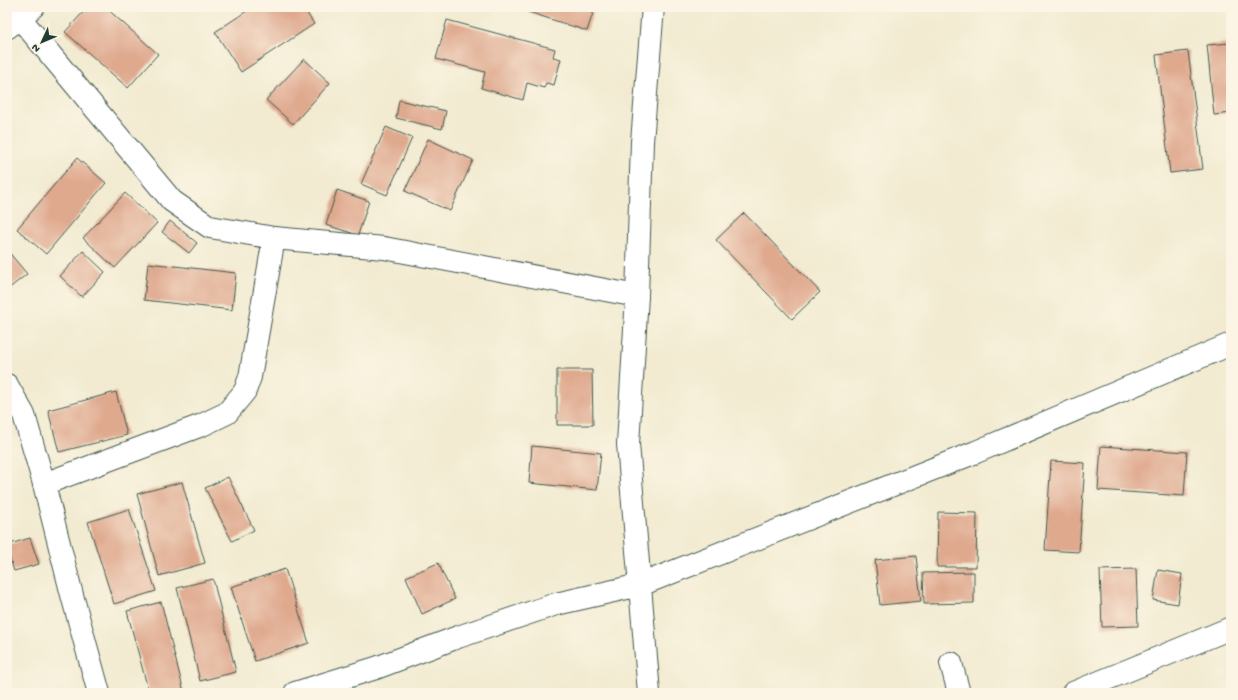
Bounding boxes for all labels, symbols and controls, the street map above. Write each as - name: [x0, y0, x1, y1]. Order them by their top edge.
- north arrow: [22, 22, 62, 62]
- text: N: [29, 41, 43, 54]

